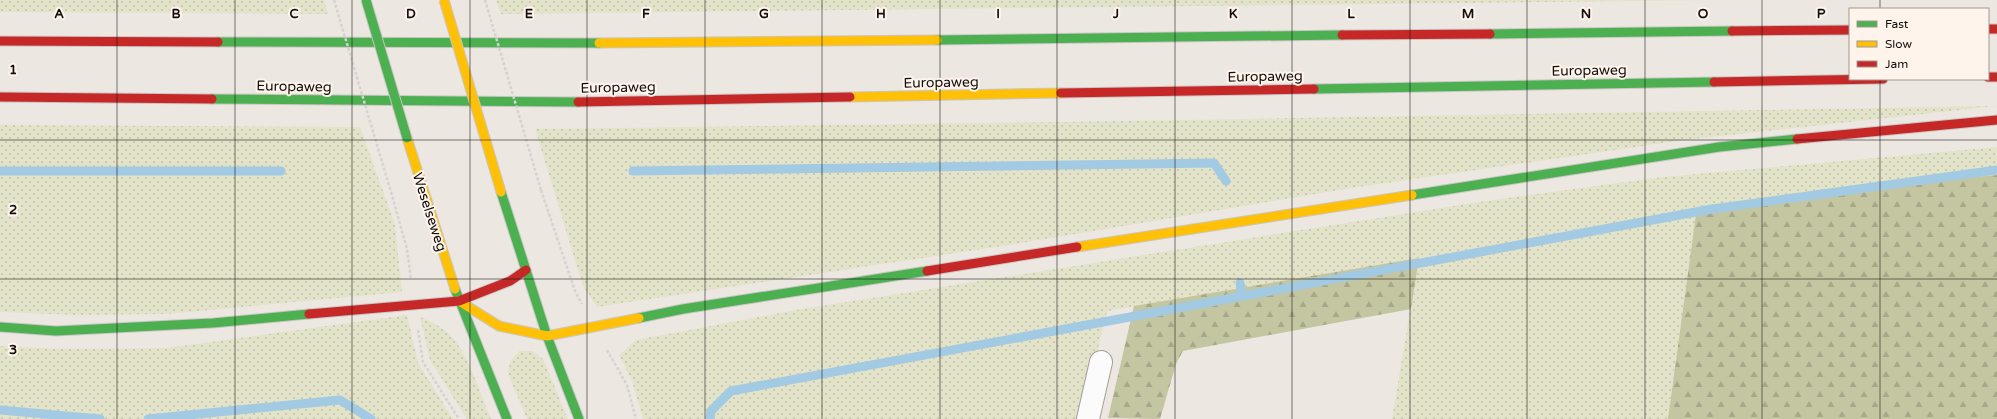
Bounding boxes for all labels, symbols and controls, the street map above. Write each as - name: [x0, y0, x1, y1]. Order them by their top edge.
- text: A: [54, 6, 64, 22]
- text: B: [171, 6, 181, 22]
- text: C: [289, 6, 299, 22]
- text: D: [406, 6, 416, 22]
- text: E: [525, 6, 533, 22]
- text: F: [642, 6, 650, 22]
- text: G: [759, 6, 769, 22]
- text: H: [876, 6, 886, 22]
- text: I: [996, 6, 1000, 22]
- text: J: [1112, 6, 1119, 22]
- text: K: [1229, 6, 1238, 22]
- text: L: [1347, 6, 1355, 22]
- text: M: [1462, 6, 1474, 22]
- text: N: [1581, 6, 1591, 22]
- text: O: [1698, 6, 1709, 22]
- text: P: [1817, 6, 1826, 22]
- legend: [1849, 8, 1989, 80]
- text: Fast: [1885, 17, 1909, 31]
- text: Slow: [1885, 37, 1912, 51]
- text: Jam: [1885, 57, 1908, 71]
- street label: Europaweg: [1551, 61, 1627, 80]
- text: 1: [9, 62, 17, 78]
- street label: Europaweg: [1227, 67, 1303, 86]
- street label: Europaweg: [903, 73, 979, 92]
- street label: Europaweg: [256, 77, 332, 96]
- street label: Europaweg: [580, 78, 656, 97]
- street label: Weselseweg: [409, 171, 450, 254]
- text: 2: [9, 202, 17, 218]
- text: 3: [9, 342, 17, 358]

